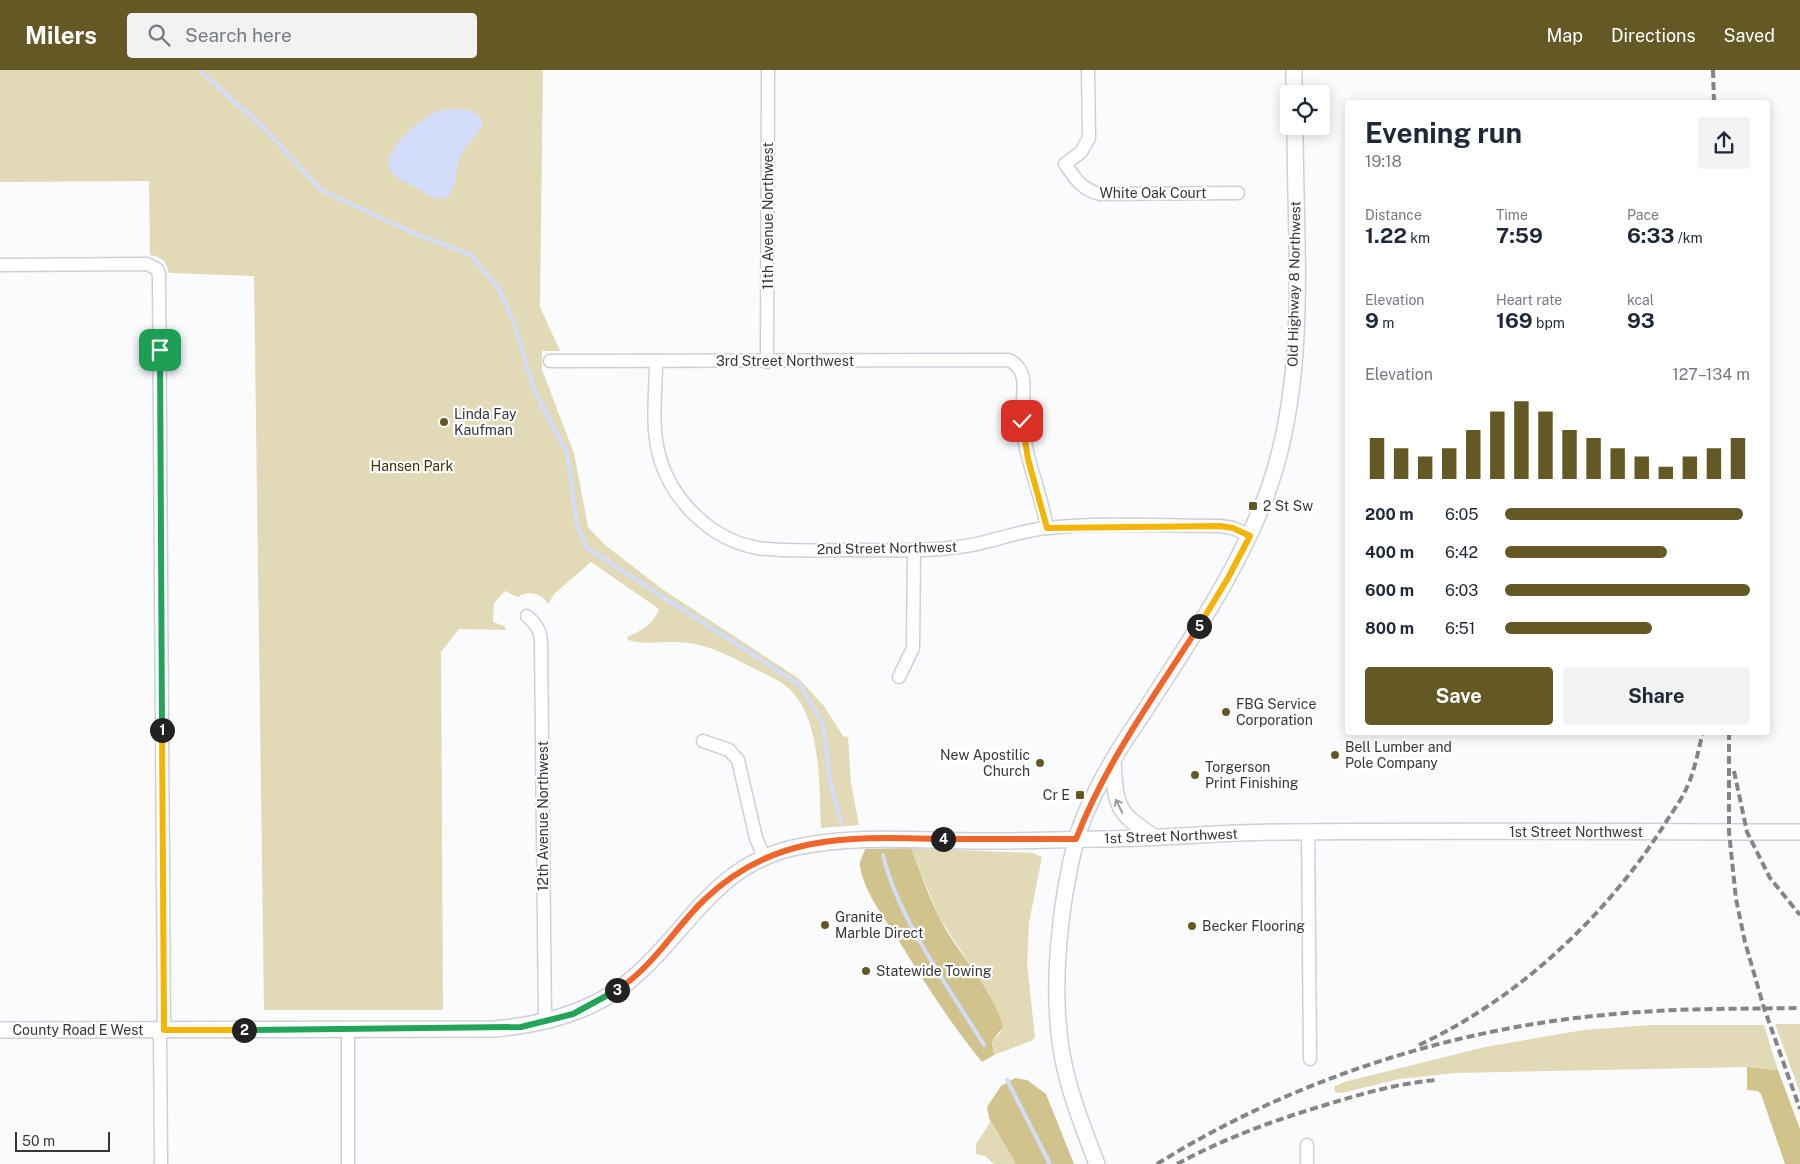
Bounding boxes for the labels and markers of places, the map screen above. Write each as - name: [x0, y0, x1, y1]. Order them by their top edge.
- pin: [139, 329, 181, 371]
- pin: [1001, 400, 1043, 442]
- place label: Linda Fay Kaufman: [454, 406, 517, 438]
- marker: Linda Fay Kaufman: [438, 416, 450, 428]
- place label: 2 St Sw: [1263, 498, 1313, 514]
- marker: 2 St Sw: [1247, 500, 1259, 512]
- pin: 5: [1186, 614, 1212, 638]
- place label: FBG Service Corporation: [1236, 696, 1316, 728]
- marker: FBG Service Corporation: [1220, 706, 1232, 718]
- pin: 1: [150, 718, 174, 742]
- place label: Bell Lumber and Pole Company: [1345, 739, 1452, 771]
- place label: New Apostilic Church: [940, 747, 1030, 779]
- marker: Bell Lumber and Pole Company: [1329, 749, 1341, 761]
- marker: New Apostilic Church: [1034, 757, 1046, 769]
- place label: Torgerson Print Finishing: [1205, 759, 1299, 791]
- marker: Torgerson Print Finishing: [1189, 769, 1201, 781]
- place label: Cr E: [1043, 787, 1070, 803]
- marker: Cr E: [1074, 789, 1086, 801]
- pin: 4: [930, 826, 956, 852]
- place label: Granite Marble Direct: [835, 909, 923, 941]
- place label: Becker Flooring: [1202, 918, 1305, 934]
- marker: Granite Marble Direct: [819, 919, 831, 931]
- marker: Becker Flooring: [1186, 920, 1198, 932]
- place label: Statewide Towing: [876, 963, 992, 979]
- marker: Statewide Towing: [860, 965, 872, 977]
- pin: 3: [604, 978, 630, 1002]
- pin: 2: [232, 1018, 256, 1042]

